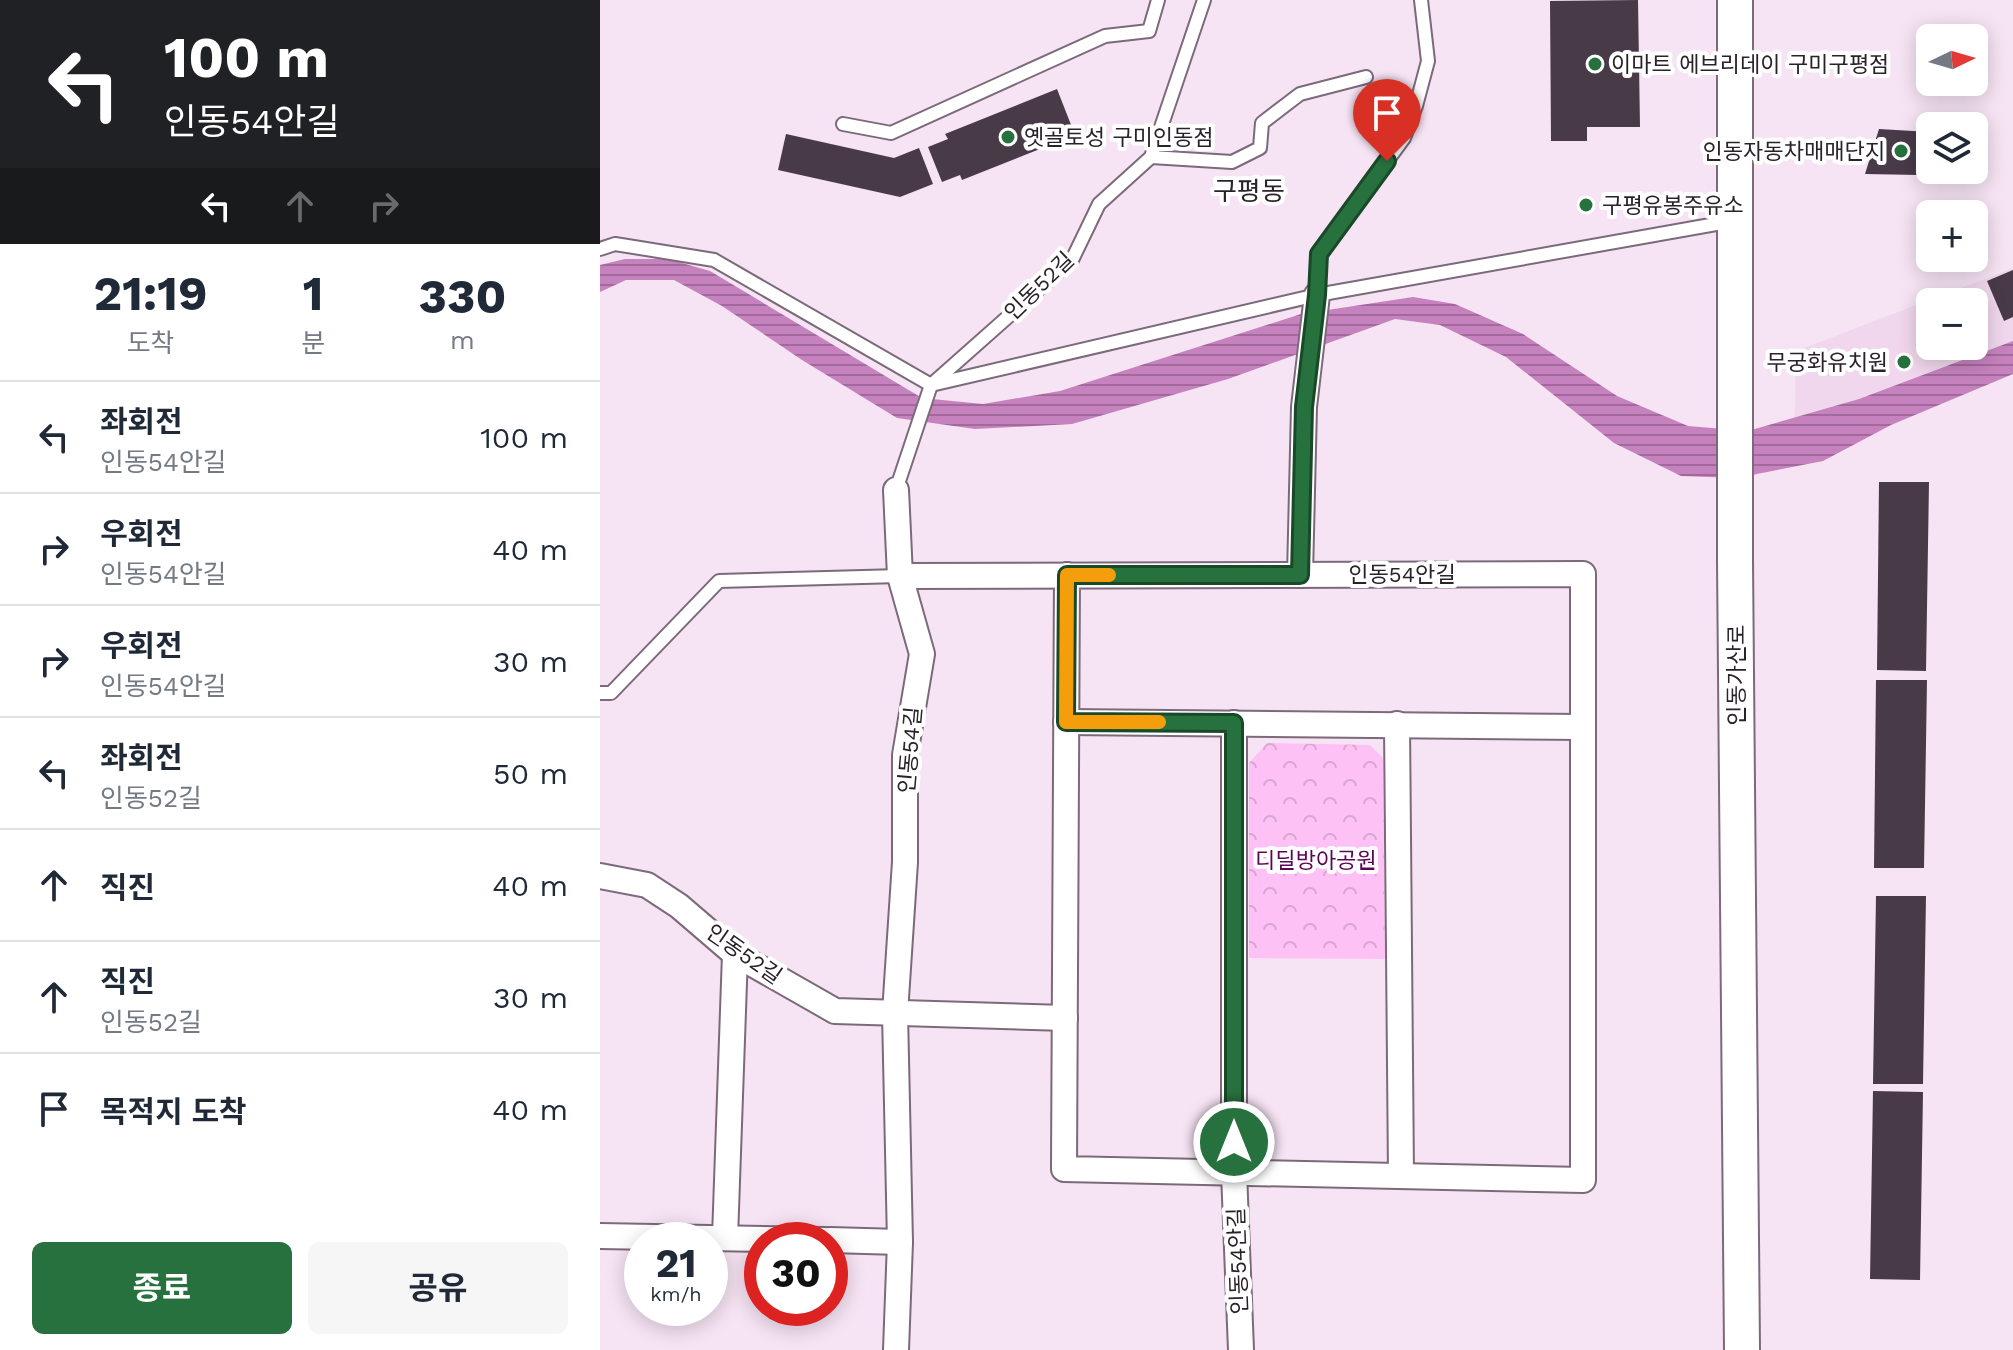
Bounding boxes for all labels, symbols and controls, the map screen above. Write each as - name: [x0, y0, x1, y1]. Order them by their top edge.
- north arrow: [1916, 24, 1988, 96]
- map controls: [1916, 24, 1988, 360]
- text: 100 m: [164, 25, 329, 91]
- icon: left: [32, 32, 136, 136]
- place label: 이마트 에브리데이 구미구평점: [1611, 52, 1889, 77]
- marker: 이마트 에브리데이 구미구평점: [1586, 55, 1604, 73]
- pin: [1353, 79, 1421, 161]
- icon: arrive: [1365, 91, 1409, 135]
- text: 인동54안길: [164, 101, 339, 143]
- button: layers: [1916, 112, 1988, 184]
- place label: 옛골토성 구미인동점: [1024, 125, 1214, 150]
- marker: 옛골토성 구미인동점: [999, 128, 1017, 146]
- place label: 인동자동차매매단지: [1703, 139, 1885, 164]
- marker: 인동자동차매매단지: [1892, 142, 1910, 160]
- district label: 구평동: [1213, 176, 1285, 206]
- icon: left: [194, 184, 238, 228]
- icon: ahead: [278, 184, 322, 228]
- icon: right: [362, 184, 406, 228]
- place label: 구평유봉주유소: [1602, 193, 1744, 218]
- marker: 구평유봉주유소: [1577, 196, 1595, 214]
- button: +: [1916, 200, 1988, 272]
- street label: 인동52길: [999, 247, 1079, 325]
- text: 21:19: [94, 265, 208, 322]
- text: 1: [303, 265, 323, 322]
- text: 330: [419, 268, 506, 325]
- button: −: [1916, 288, 1988, 360]
- text: m: [450, 325, 475, 355]
- text: 도착: [127, 328, 174, 358]
- text: 분: [301, 328, 325, 358]
- place label: 무궁화유치원: [1767, 350, 1888, 375]
- marker: 무궁화유치원: [1895, 353, 1913, 371]
- text: 좌회전: [100, 404, 183, 439]
- icon: left: [32, 415, 76, 459]
- text: 100 m: [480, 420, 568, 455]
- text: 인동54안길: [100, 447, 227, 477]
- text: 우회전: [100, 516, 183, 551]
- icon: right: [32, 527, 76, 571]
- text: 40 m: [492, 532, 568, 567]
- text: 인동54안길: [100, 559, 227, 589]
- street label: 인동54안길: [1348, 562, 1456, 587]
- street label: 인동가산로: [1724, 624, 1749, 726]
- text: 우회전: [100, 628, 183, 663]
- icon: right: [32, 639, 76, 683]
- text: 30 m: [493, 644, 568, 679]
- text: 인동54안길: [100, 671, 227, 701]
- street label: 인동54길: [894, 706, 926, 794]
- text: 좌회전: [100, 740, 183, 775]
- icon: left: [32, 751, 76, 795]
- text: 50 m: [493, 756, 568, 791]
- text: 인동52길: [100, 783, 202, 813]
- park label: 디딜방아공원: [1255, 848, 1377, 873]
- icon: ahead: [32, 863, 76, 907]
- text: 40 m: [492, 868, 568, 903]
- text: 직진: [100, 870, 155, 905]
- street label: 인동52길: [701, 919, 787, 989]
- text: 직진: [100, 964, 155, 999]
- icon: ahead: [32, 975, 76, 1019]
- text: 30 m: [493, 980, 568, 1015]
- text: 인동52길: [100, 1007, 202, 1037]
- icon: arrive: [32, 1087, 76, 1131]
- text: 40 m: [492, 1092, 568, 1127]
- text: 목적지 도착: [100, 1094, 247, 1129]
- position arrow: [1192, 1100, 1276, 1184]
- street label: 인동54안길: [1224, 1207, 1252, 1315]
- speed limit sign: 30: [744, 1222, 848, 1326]
- text: 21: [655, 1240, 697, 1287]
- button: 종료: [32, 1242, 292, 1334]
- button: 공유: [308, 1242, 568, 1334]
- text: km/h: [650, 1282, 702, 1306]

